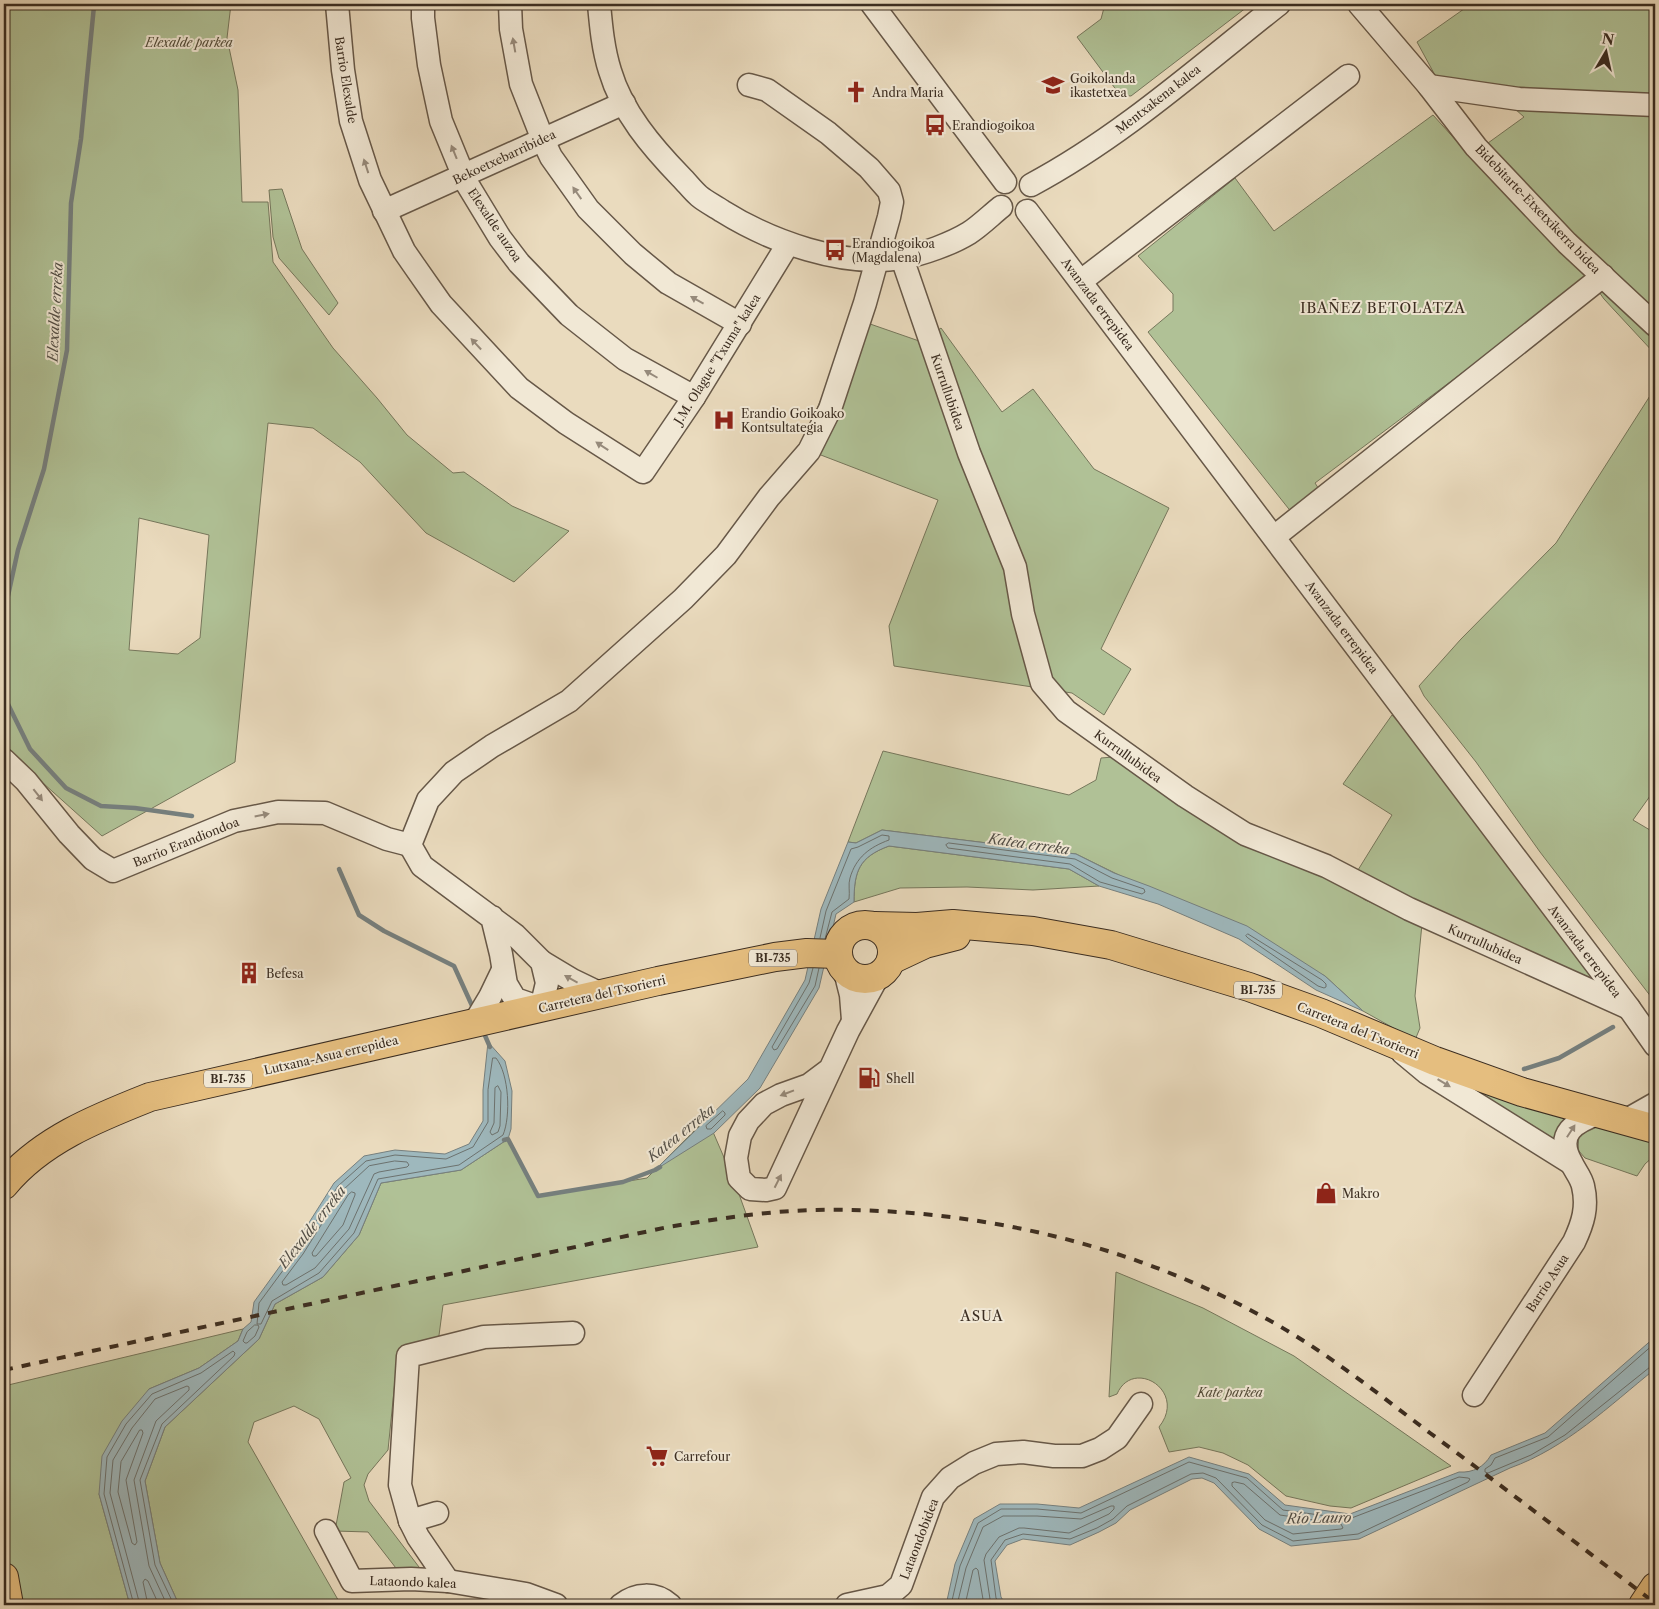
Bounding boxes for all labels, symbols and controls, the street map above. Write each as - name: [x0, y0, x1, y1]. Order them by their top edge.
- north arrow: [1582, 28, 1632, 78]
- text: N: [1601, 29, 1615, 49]
- park label: Elexalde parkea: [144, 35, 233, 50]
- street label: Barrio Elexalde: [332, 35, 360, 125]
- one-way arrow: [509, 37, 517, 53]
- street label: Mentxakena kalea: [1113, 61, 1204, 137]
- place label: Goikolanda ikastetxea: [1070, 71, 1136, 100]
- school or university icon: Goikolanda ikastetxea: [1040, 72, 1066, 98]
- church icon: Andra Maria: [843, 79, 869, 105]
- place label: Andra Maria: [871, 85, 944, 100]
- bus stop icon: Erandiogoikoa: [922, 112, 948, 138]
- place label: Erandiogoikoa: [952, 118, 1036, 133]
- street label: Bekoetxebarribidea: [450, 126, 558, 187]
- street label: Bidebitarte-Etxetxikerra bidea: [1472, 141, 1604, 277]
- one-way arrow: [450, 144, 458, 159]
- one-way arrow: [361, 158, 369, 173]
- street label: Elexalde auzoa: [465, 185, 526, 265]
- one-way arrow: [572, 186, 582, 200]
- place label: Erandiogoikoa (Magdalena): [852, 236, 936, 265]
- bus stop icon: Erandiogoikoa (Magdalena): [822, 237, 848, 263]
- street label: Avanzada errepidea: [1058, 254, 1138, 354]
- water label: Elexalde erreka: [43, 261, 67, 363]
- street label: J.M. Olague "Txuma" kalea: [670, 290, 764, 429]
- one-way arrow: [691, 295, 704, 304]
- district label: IBAÑEZ BETOLATZA: [1300, 298, 1466, 317]
- one-way arrow: [470, 338, 482, 350]
- street label: Kurrullubidea: [928, 352, 968, 433]
- one-way arrow: [645, 369, 658, 378]
- place label: Erandio Goikoako Kontsultategia: [741, 406, 844, 435]
- hospital icon: Erandio Goikoako Kontsultategia: [711, 407, 737, 433]
- one-way arrow: [595, 441, 608, 451]
- street label: Avanzada errepidea: [1302, 577, 1382, 677]
- street label: Kurrullubidea: [1091, 726, 1165, 786]
- one-way arrow: [32, 788, 43, 801]
- one-way arrow: [254, 811, 270, 819]
- street label: Barrio Erandiondoa: [131, 814, 242, 870]
- water label: Katea erreka: [986, 829, 1071, 859]
- street label: Avanzada errepidea: [1545, 901, 1625, 1001]
- street label: Kurrullubidea: [1445, 921, 1525, 967]
- road number: BI-735: [749, 950, 797, 966]
- building icon: Befesa: [236, 960, 262, 986]
- place label: Befesa: [266, 966, 304, 981]
- street label: Carretera del Txorierri: [537, 972, 667, 1016]
- one-way arrow: [564, 975, 578, 984]
- road number: BI-735: [1234, 982, 1282, 998]
- street label: Carretera del Txorierri: [1295, 999, 1421, 1061]
- street label: Lutxana-Asua errepidea: [262, 1032, 400, 1078]
- fuel station icon: Shell: [856, 1065, 882, 1091]
- road number: BI-735: [204, 1070, 252, 1088]
- place label: Shell: [886, 1071, 915, 1086]
- one-way arrow: [1437, 1078, 1450, 1087]
- one-way arrow: [779, 1089, 794, 1097]
- water label: Katea erreka: [643, 1100, 719, 1166]
- one-way arrow: [1567, 1124, 1576, 1138]
- one-way arrow: [774, 1174, 782, 1188]
- shop icon: Makro: [1313, 1180, 1339, 1206]
- water label: Elexalde erreka: [274, 1182, 350, 1273]
- place label: Makro: [1342, 1186, 1380, 1201]
- street label: Barrio Asua: [1523, 1251, 1572, 1315]
- district label: ASUA: [959, 1307, 1004, 1325]
- park label: Kate parkea: [1196, 1385, 1263, 1400]
- supermarket icon: Carrefour: [644, 1443, 670, 1469]
- place label: Carrefour: [674, 1449, 730, 1464]
- street label: Lataondobidea: [897, 1496, 942, 1582]
- water label: Río Lauro: [1285, 1508, 1352, 1528]
- street label: Lataondo kalea: [369, 1573, 457, 1591]

